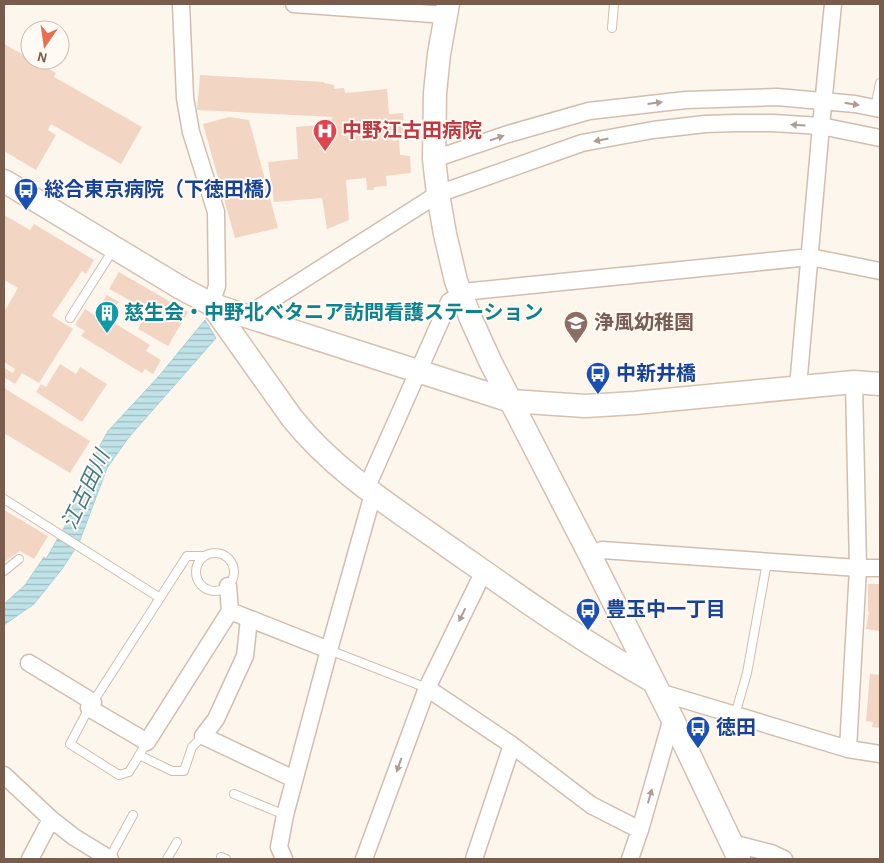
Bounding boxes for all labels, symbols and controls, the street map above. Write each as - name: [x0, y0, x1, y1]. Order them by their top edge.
- north arrow: [20, 20, 70, 70]
- text: N: [36, 49, 49, 65]
- one-way arrow: [648, 99, 664, 107]
- one-way arrow: [845, 100, 861, 108]
- hospital icon: 中野江古田病院: [312, 118, 338, 152]
- place label: 中野江古田病院: [342, 120, 482, 141]
- one-way arrow: [789, 120, 805, 128]
- one-way arrow: [490, 134, 505, 141]
- one-way arrow: [593, 136, 609, 144]
- bus stop icon: 総合東京病院（下徳田橋）: [13, 177, 39, 211]
- place label: 総合東京病院（下徳田橋）: [44, 178, 284, 200]
- building icon: 慈生会・中野北ベタニア訪問看護ステーション: [94, 300, 120, 334]
- place label: 慈生会・中野北ベタニア訪問看護ステーション: [124, 302, 544, 323]
- school or university icon: 浄風幼稚園: [563, 310, 589, 344]
- place label: 浄風幼稚園: [594, 311, 694, 333]
- bus stop icon: 中新井橋: [585, 361, 611, 395]
- place label: 中新井橋: [616, 362, 696, 384]
- water label: 江古田川: [58, 445, 114, 533]
- bus stop icon: 豊玉中一丁目: [575, 597, 601, 631]
- place label: 豊玉中一丁目: [606, 599, 726, 620]
- one-way arrow: [458, 608, 467, 623]
- bus stop icon: 徳田: [685, 715, 711, 749]
- place label: 徳田: [716, 717, 756, 738]
- one-way arrow: [395, 758, 403, 773]
- one-way arrow: [646, 788, 654, 804]

